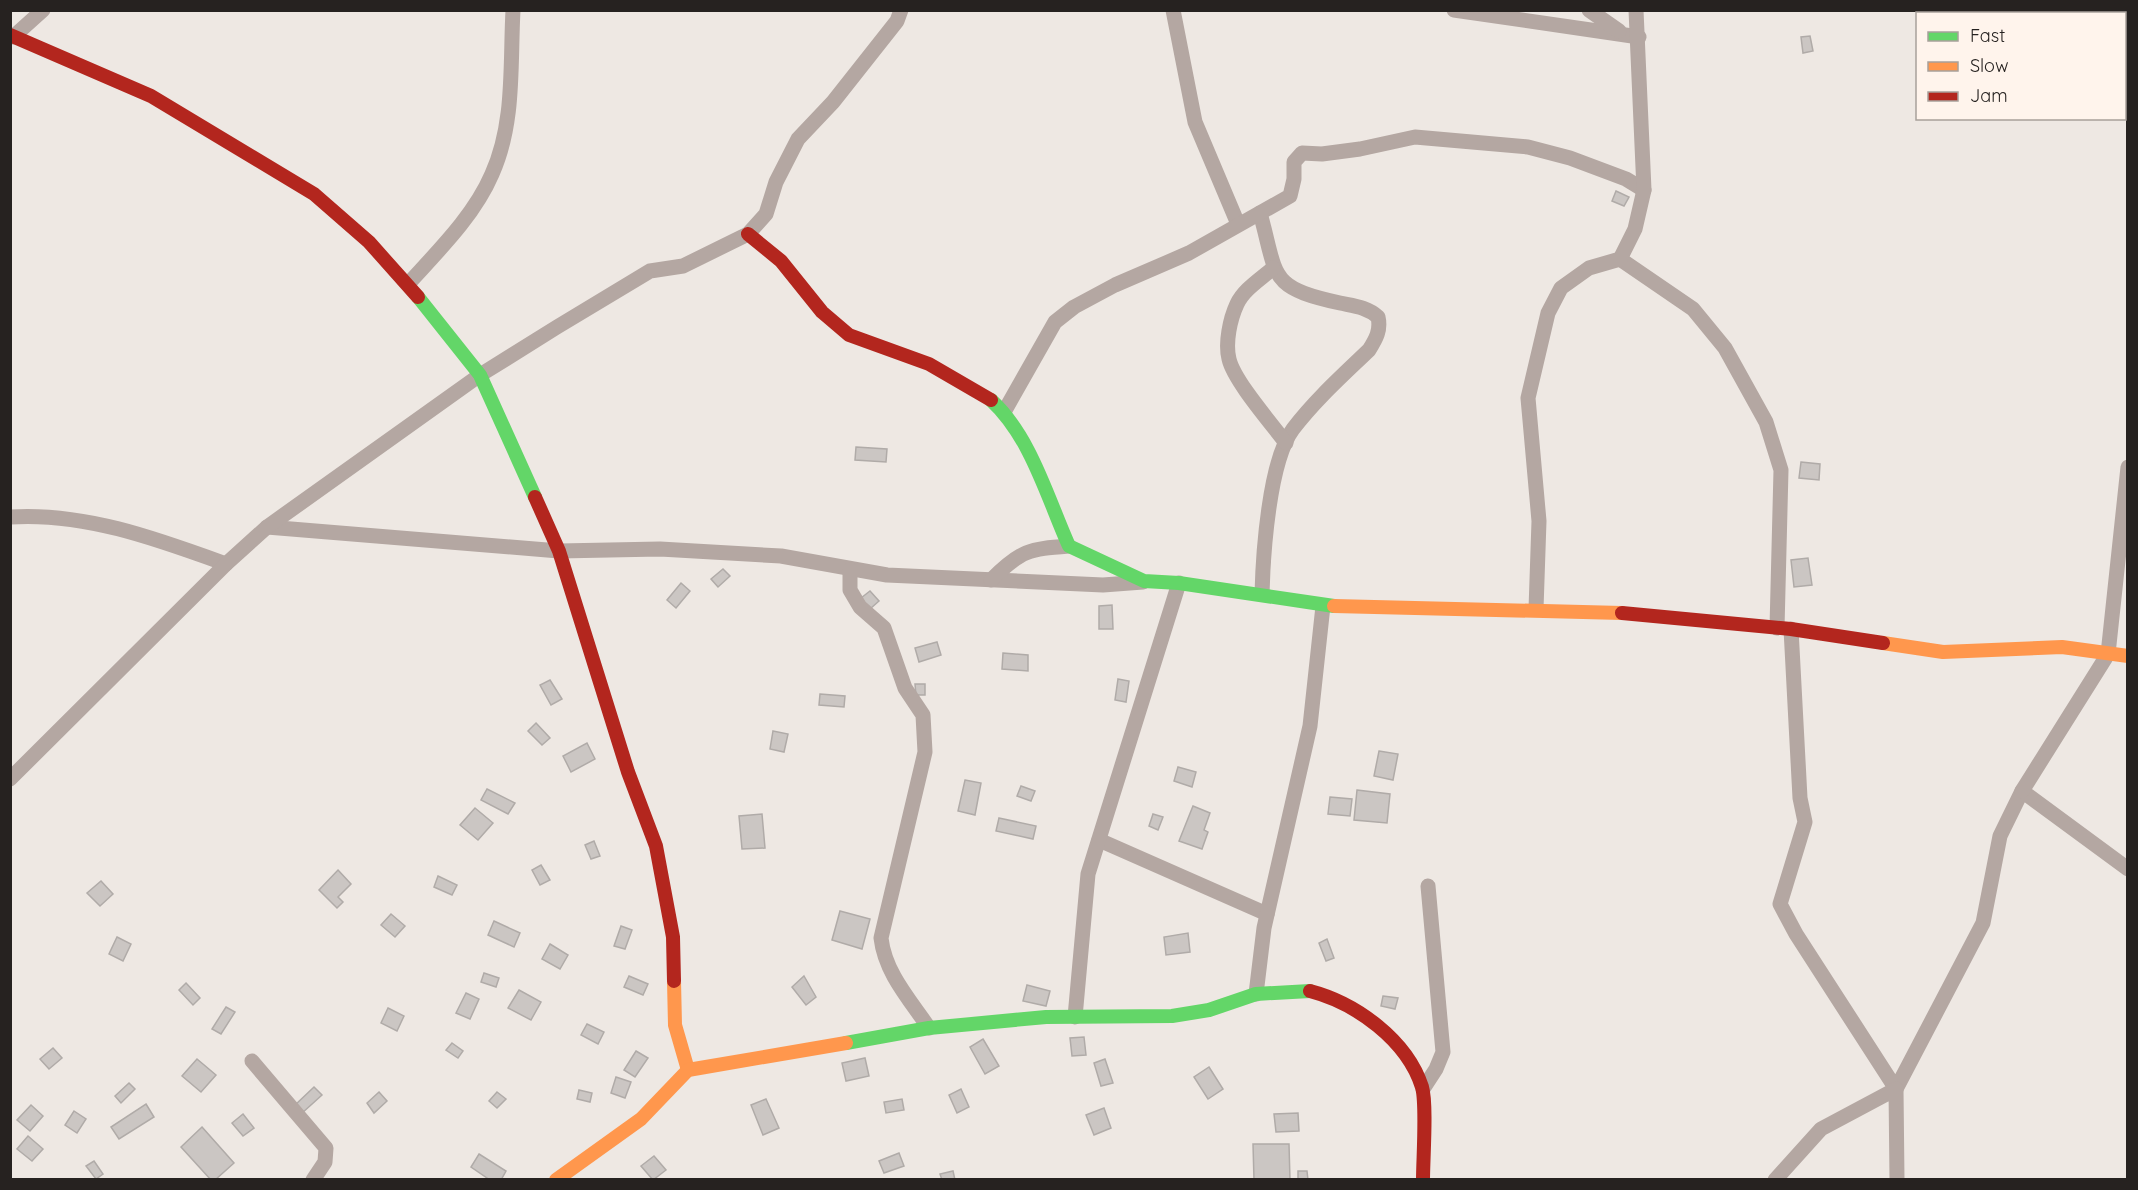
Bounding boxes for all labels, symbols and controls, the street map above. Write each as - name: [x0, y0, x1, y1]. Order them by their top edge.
- legend: [1916, 12, 2126, 120]
- text: Fast: [1970, 24, 2005, 47]
- text: Slow: [1970, 54, 2008, 77]
- text: Jam: [1970, 84, 2008, 107]

